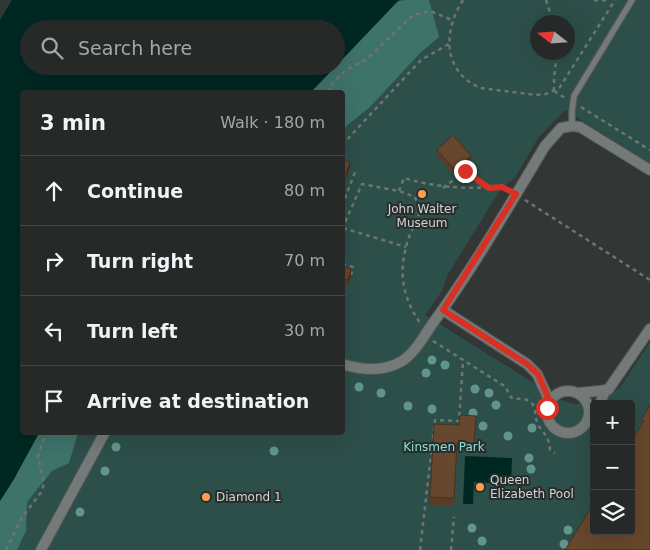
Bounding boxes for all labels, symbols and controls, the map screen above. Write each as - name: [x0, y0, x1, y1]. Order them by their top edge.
- north arrow: [530, 15, 575, 60]
- search box: [20, 20, 345, 75]
- icon: search: [38, 34, 66, 62]
- text: Search here: [78, 37, 192, 59]
- text: 3 min: [40, 111, 106, 135]
- text: Walk · 180 m: [220, 113, 325, 132]
- route end: [454, 160, 477, 183]
- icon: ahead: [40, 177, 68, 205]
- text: Continue: [87, 180, 183, 202]
- text: 80 m: [284, 181, 325, 200]
- marker: John Walter Museum: [416, 188, 428, 200]
- place label: John Walter Museum: [387, 202, 456, 230]
- icon: right: [40, 247, 68, 275]
- text: Turn right: [87, 250, 193, 272]
- text: 70 m: [284, 251, 325, 270]
- icon: left: [40, 317, 68, 345]
- text: Turn left: [87, 320, 178, 342]
- text: 30 m: [284, 321, 325, 340]
- icon: arrive: [40, 387, 68, 415]
- text: Arrive at destination: [87, 390, 309, 412]
- route start: [536, 397, 559, 420]
- map controls: [590, 400, 635, 535]
- button: +: [590, 400, 635, 445]
- park label: Kinsmen Park: [403, 440, 485, 454]
- button: −: [590, 445, 635, 490]
- place label: Queen Elizabeth Pool: [490, 473, 574, 501]
- marker: Queen Elizabeth Pool: [474, 481, 486, 493]
- place label: Diamond 1: [216, 490, 282, 504]
- button: layers: [590, 490, 635, 535]
- marker: Diamond 1: [200, 491, 212, 503]

